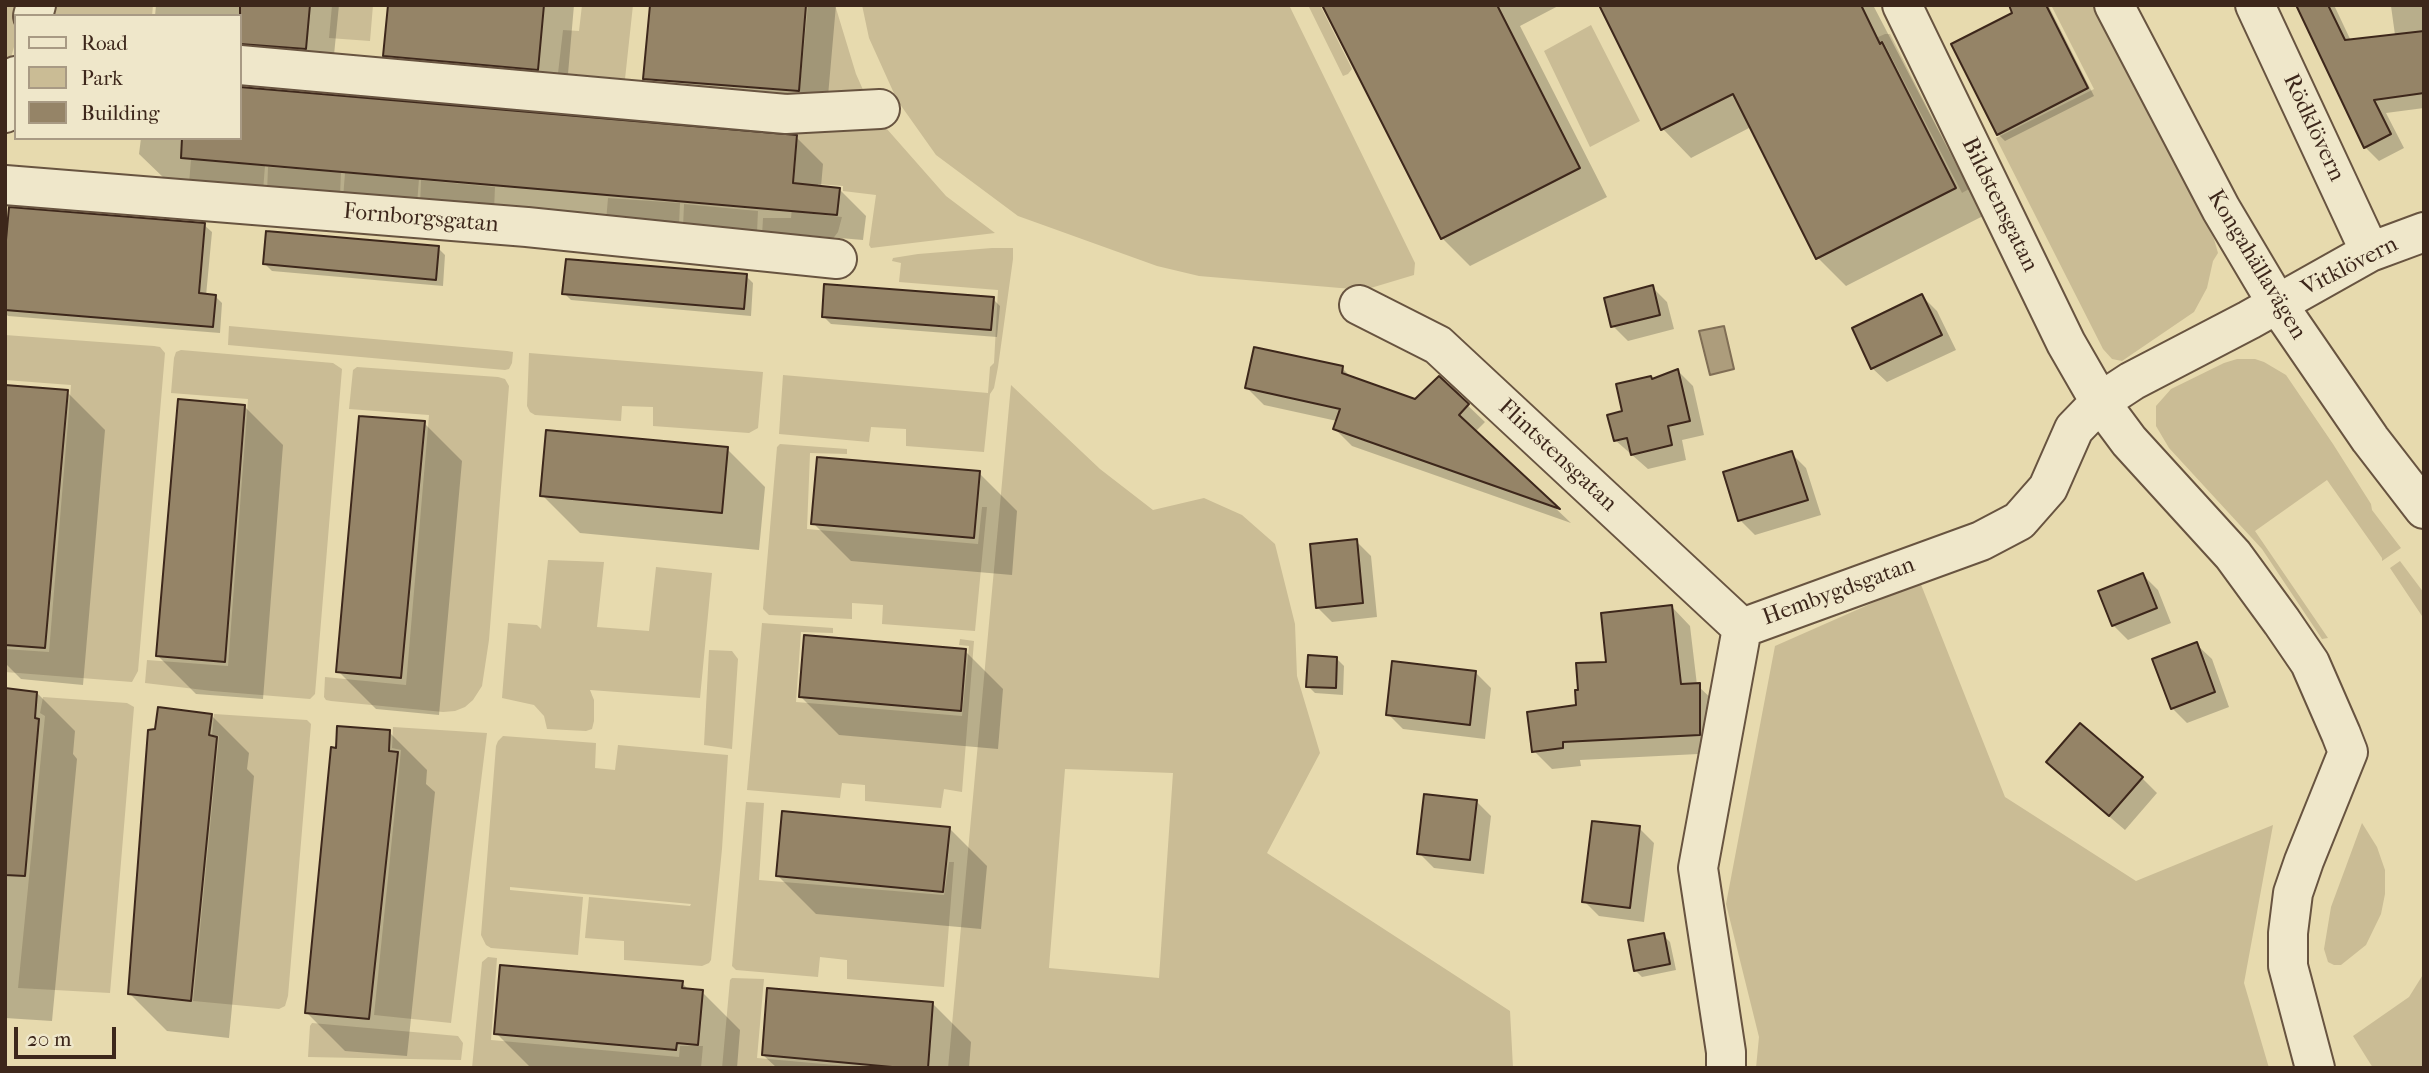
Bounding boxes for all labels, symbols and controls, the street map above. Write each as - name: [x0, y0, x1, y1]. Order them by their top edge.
- legend: [14, 14, 242, 140]
- text: Road: [81, 31, 128, 55]
- text: Park: [81, 66, 123, 90]
- street label: Rödklövern: [2276, 70, 2350, 186]
- text: Building: [81, 101, 159, 125]
- street label: Bildstensgatan: [1955, 134, 2043, 276]
- street label: Kongahällavägen: [2201, 185, 2311, 345]
- street label: Fornborgsgatan: [342, 198, 500, 240]
- street label: Vitklövern: [2297, 231, 2403, 303]
- street label: Flintstensgatan: [1492, 394, 1622, 518]
- street label: Hembygdsgatan: [1759, 552, 1919, 632]
- scale bar: [18, 1014, 119, 1058]
- text: 20 m: [27, 1027, 71, 1051]

